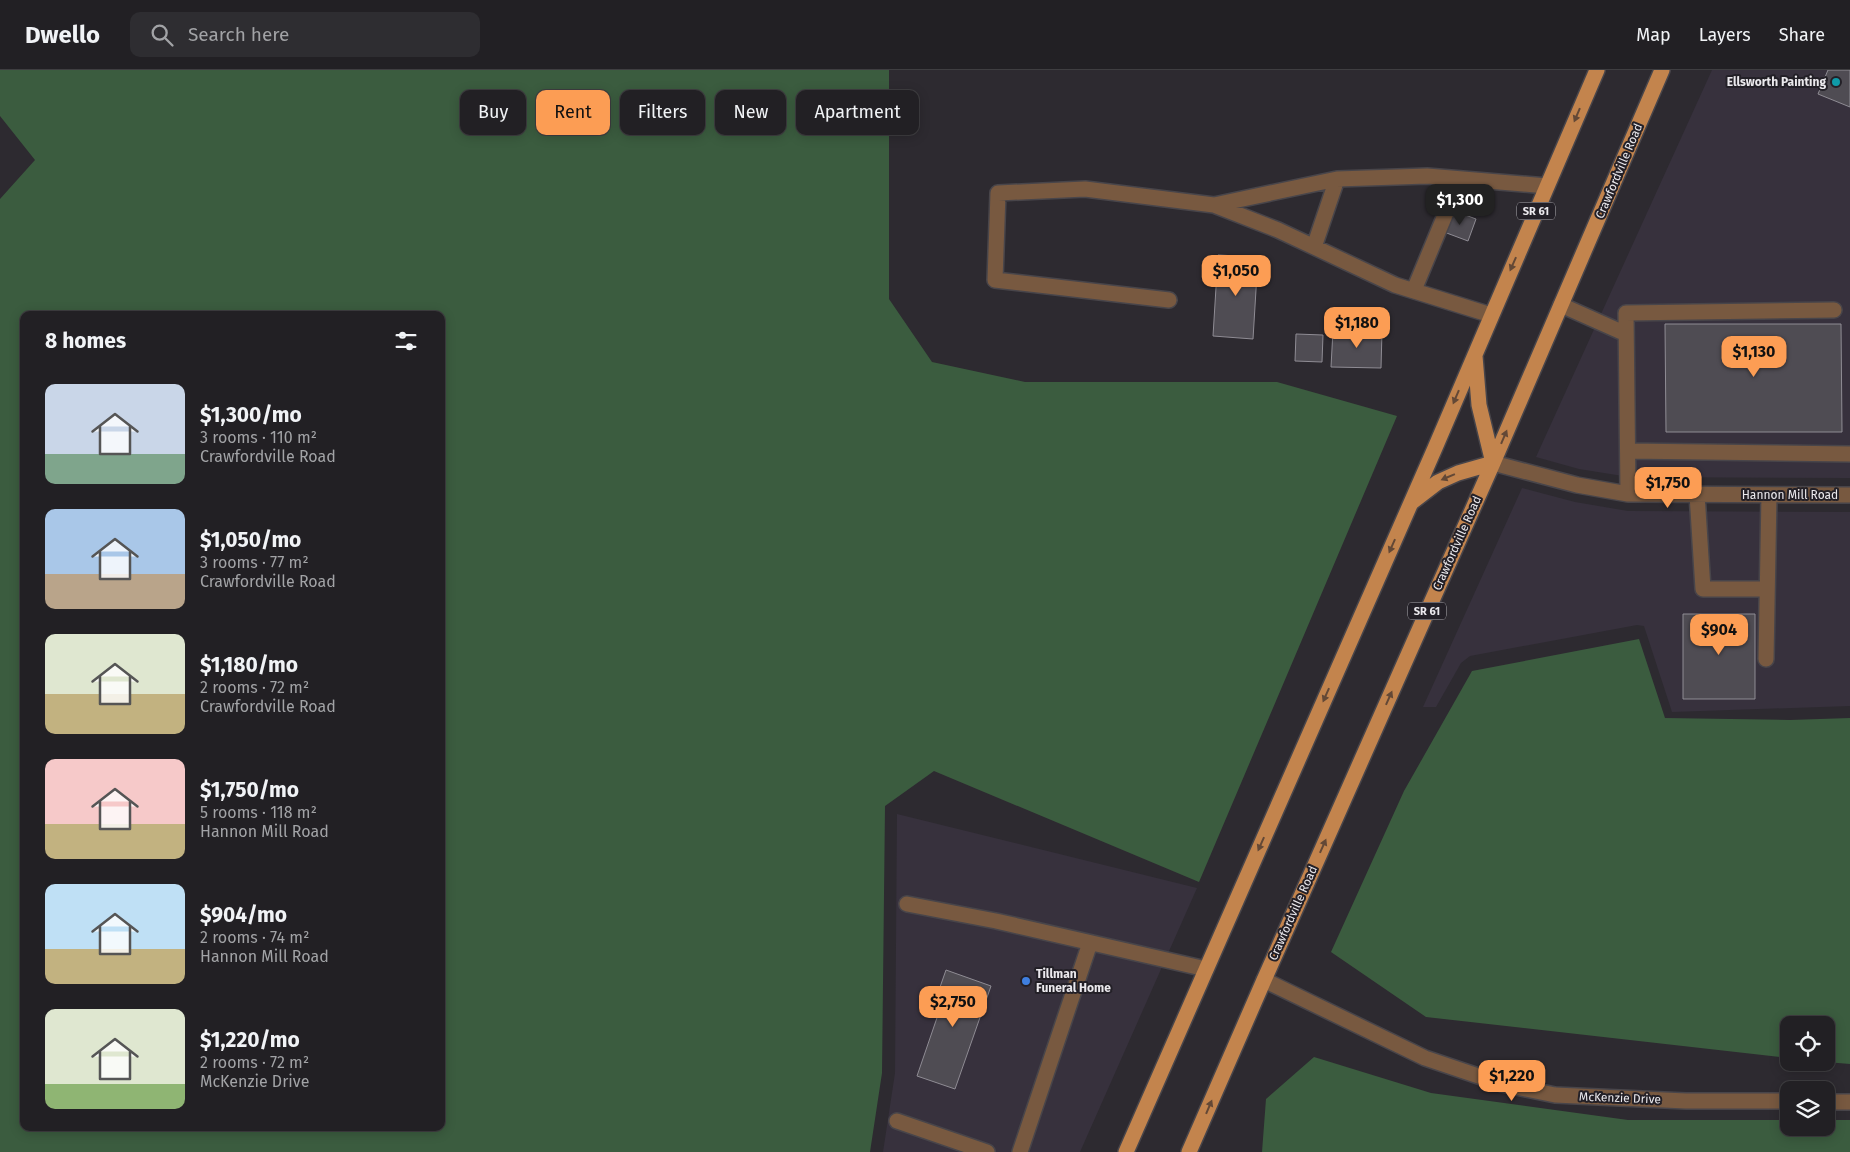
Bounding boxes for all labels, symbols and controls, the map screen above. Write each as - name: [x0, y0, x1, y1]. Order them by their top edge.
- search box: [130, 12, 480, 57]
- text: Dwello: [25, 21, 100, 49]
- icon: search: [148, 21, 176, 49]
- text: Search here: [188, 23, 289, 46]
- text: Map: [1636, 24, 1671, 46]
- text: Layers: [1699, 24, 1751, 46]
- text: Share: [1779, 24, 1825, 46]
- place label: Ellsworth Painting: [1727, 75, 1826, 89]
- marker: Ellsworth Painting: [1830, 76, 1842, 88]
- chip: Buy: [460, 90, 526, 135]
- chip: Rent: [536, 90, 610, 135]
- chip: Filters: [620, 90, 705, 135]
- chip: New: [715, 90, 786, 135]
- chip: Apartment: [796, 90, 919, 135]
- one-way arrow: [1573, 108, 1581, 122]
- street label: Crawfordville Road: [1593, 121, 1645, 221]
- pin: $1,300: [1419, 184, 1501, 226]
- text: $1,300: [1437, 190, 1483, 209]
- road number: SR 61: [1517, 202, 1555, 220]
- pin: $1,050: [1195, 254, 1277, 297]
- one-way arrow: [1508, 257, 1516, 271]
- text: $1,050: [1213, 261, 1259, 280]
- pin: $1,180: [1316, 306, 1398, 349]
- text: $1,180: [1335, 313, 1379, 332]
- icon: filters: [392, 327, 420, 355]
- text: 8 homes: [45, 328, 126, 354]
- pin: $1,130: [1713, 336, 1795, 378]
- text: $1,130: [1733, 342, 1775, 361]
- one-way arrow: [1452, 390, 1460, 404]
- text: $1,300/mo: [200, 402, 302, 428]
- icon: home: [85, 404, 145, 464]
- text: 3 rooms · 110 m²: [200, 428, 317, 447]
- one-way arrow: [1500, 429, 1508, 444]
- text: Crawfordville Road: [200, 447, 336, 466]
- pin: $1,750: [1627, 466, 1709, 509]
- text: $1,750: [1646, 473, 1690, 492]
- one-way arrow: [1441, 474, 1456, 482]
- street label: Hannon Mill Road: [1742, 488, 1838, 502]
- street label: Crawfordville Road: [1430, 494, 1484, 592]
- text: $1,050/mo: [200, 527, 301, 553]
- icon: home: [85, 529, 145, 589]
- one-way arrow: [1387, 539, 1395, 553]
- text: 3 rooms · 77 m²: [200, 553, 309, 572]
- text: Crawfordville Road: [200, 572, 336, 591]
- road number: SR 61: [1408, 602, 1446, 620]
- pin: $904: [1689, 614, 1749, 656]
- text: $904: [1701, 620, 1737, 639]
- text: $1,180/mo: [200, 652, 298, 678]
- icon: home: [85, 654, 145, 714]
- text: 2 rooms · 72 m²: [200, 678, 309, 697]
- one-way arrow: [1322, 688, 1330, 702]
- one-way arrow: [1385, 691, 1393, 705]
- text: Crawfordville Road: [200, 697, 336, 716]
- text: $1,750/mo: [200, 777, 299, 803]
- icon: home: [85, 779, 145, 839]
- text: 5 rooms · 118 m²: [200, 803, 317, 822]
- text: Hannon Mill Road: [200, 822, 329, 841]
- one-way arrow: [1257, 837, 1265, 851]
- one-way arrow: [1319, 839, 1327, 853]
- street label: Crawfordville Road: [1266, 864, 1320, 962]
- text: $904/mo: [200, 902, 287, 928]
- icon: home: [85, 904, 145, 964]
- text: 2 rooms · 74 m²: [200, 928, 309, 947]
- text: Hannon Mill Road: [200, 947, 329, 966]
- place label: Tillman Funeral Home: [1036, 967, 1111, 995]
- marker: Tillman Funeral Home: [1020, 975, 1032, 987]
- pin: $2,750: [912, 986, 994, 1028]
- text: $2,750: [930, 992, 976, 1011]
- map controls: [1780, 1016, 1835, 1136]
- button: locate: [1780, 1016, 1835, 1071]
- text: $1,220/mo: [200, 1027, 300, 1053]
- icon: home: [85, 1029, 145, 1089]
- text: 2 rooms · 72 m²: [200, 1053, 309, 1072]
- pin: $1,220: [1471, 1060, 1553, 1102]
- text: $1,220: [1489, 1066, 1535, 1085]
- text: McKenzie Drive: [200, 1072, 309, 1091]
- button: layers: [1780, 1081, 1835, 1136]
- street label: McKenzie Drive: [1579, 1090, 1661, 1106]
- one-way arrow: [1205, 1100, 1213, 1114]

